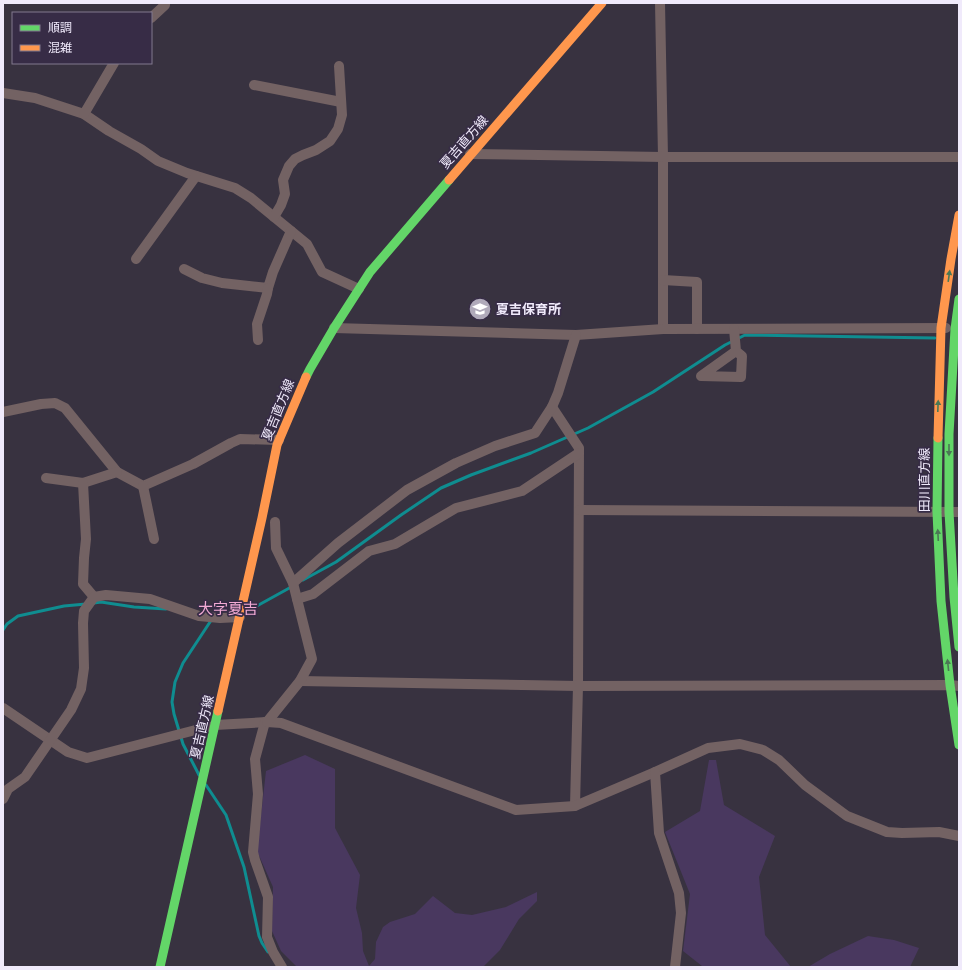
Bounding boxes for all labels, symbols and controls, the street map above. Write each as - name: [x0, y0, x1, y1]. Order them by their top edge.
- legend: [12, 12, 152, 64]
- text: 順調: [48, 21, 72, 35]
- text: 混雑: [48, 41, 72, 55]
- street label: 夏吉直方線: [437, 113, 491, 171]
- one-way arrow: [946, 270, 952, 282]
- school or university icon: 夏吉保育所: [467, 296, 493, 322]
- place label: 夏吉保育所: [496, 302, 561, 317]
- street label: 夏吉直方線: [259, 377, 297, 443]
- one-way arrow: [935, 400, 942, 412]
- one-way arrow: [946, 444, 952, 457]
- street label: 田川直方線: [917, 447, 932, 513]
- one-way arrow: [934, 529, 941, 541]
- district label: 大字夏吉: [198, 600, 258, 618]
- one-way arrow: [945, 659, 951, 671]
- street label: 夏吉直方線: [187, 694, 217, 760]

